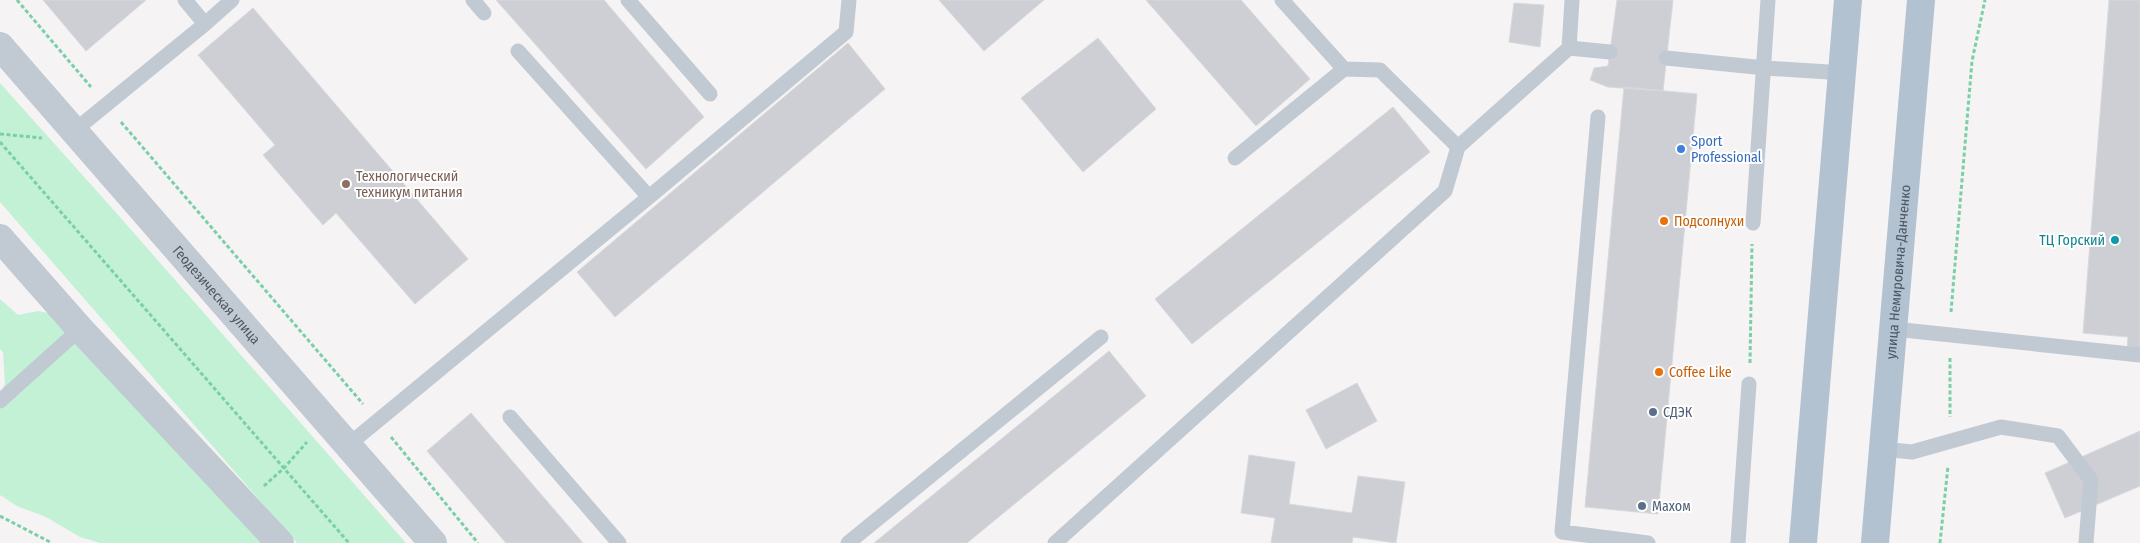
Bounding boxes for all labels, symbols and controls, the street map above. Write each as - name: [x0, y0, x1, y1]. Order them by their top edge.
- place label: Sport Professional: [1691, 133, 1762, 166]
- marker: Sport Professional: [1675, 143, 1687, 155]
- place label: Технологический техникум питания: [356, 168, 463, 201]
- marker: Технологический техникум питания: [340, 178, 352, 190]
- street label: улица Немировича-Данченко: [1883, 184, 1914, 360]
- place label: Подсолнухи: [1674, 213, 1744, 230]
- marker: Подсолнухи: [1658, 215, 1670, 227]
- place label: ТЦ Горский: [2039, 232, 2105, 249]
- marker: ТЦ Горский: [2109, 234, 2121, 246]
- street label: Геодезическая улица: [169, 242, 264, 348]
- place label: Coffee Like: [1669, 364, 1732, 381]
- marker: Coffee Like: [1653, 366, 1665, 378]
- place label: СДЭК: [1663, 404, 1693, 421]
- marker: СДЭК: [1647, 406, 1659, 418]
- place label: Махом: [1652, 498, 1691, 515]
- marker: Махом: [1636, 500, 1648, 512]

